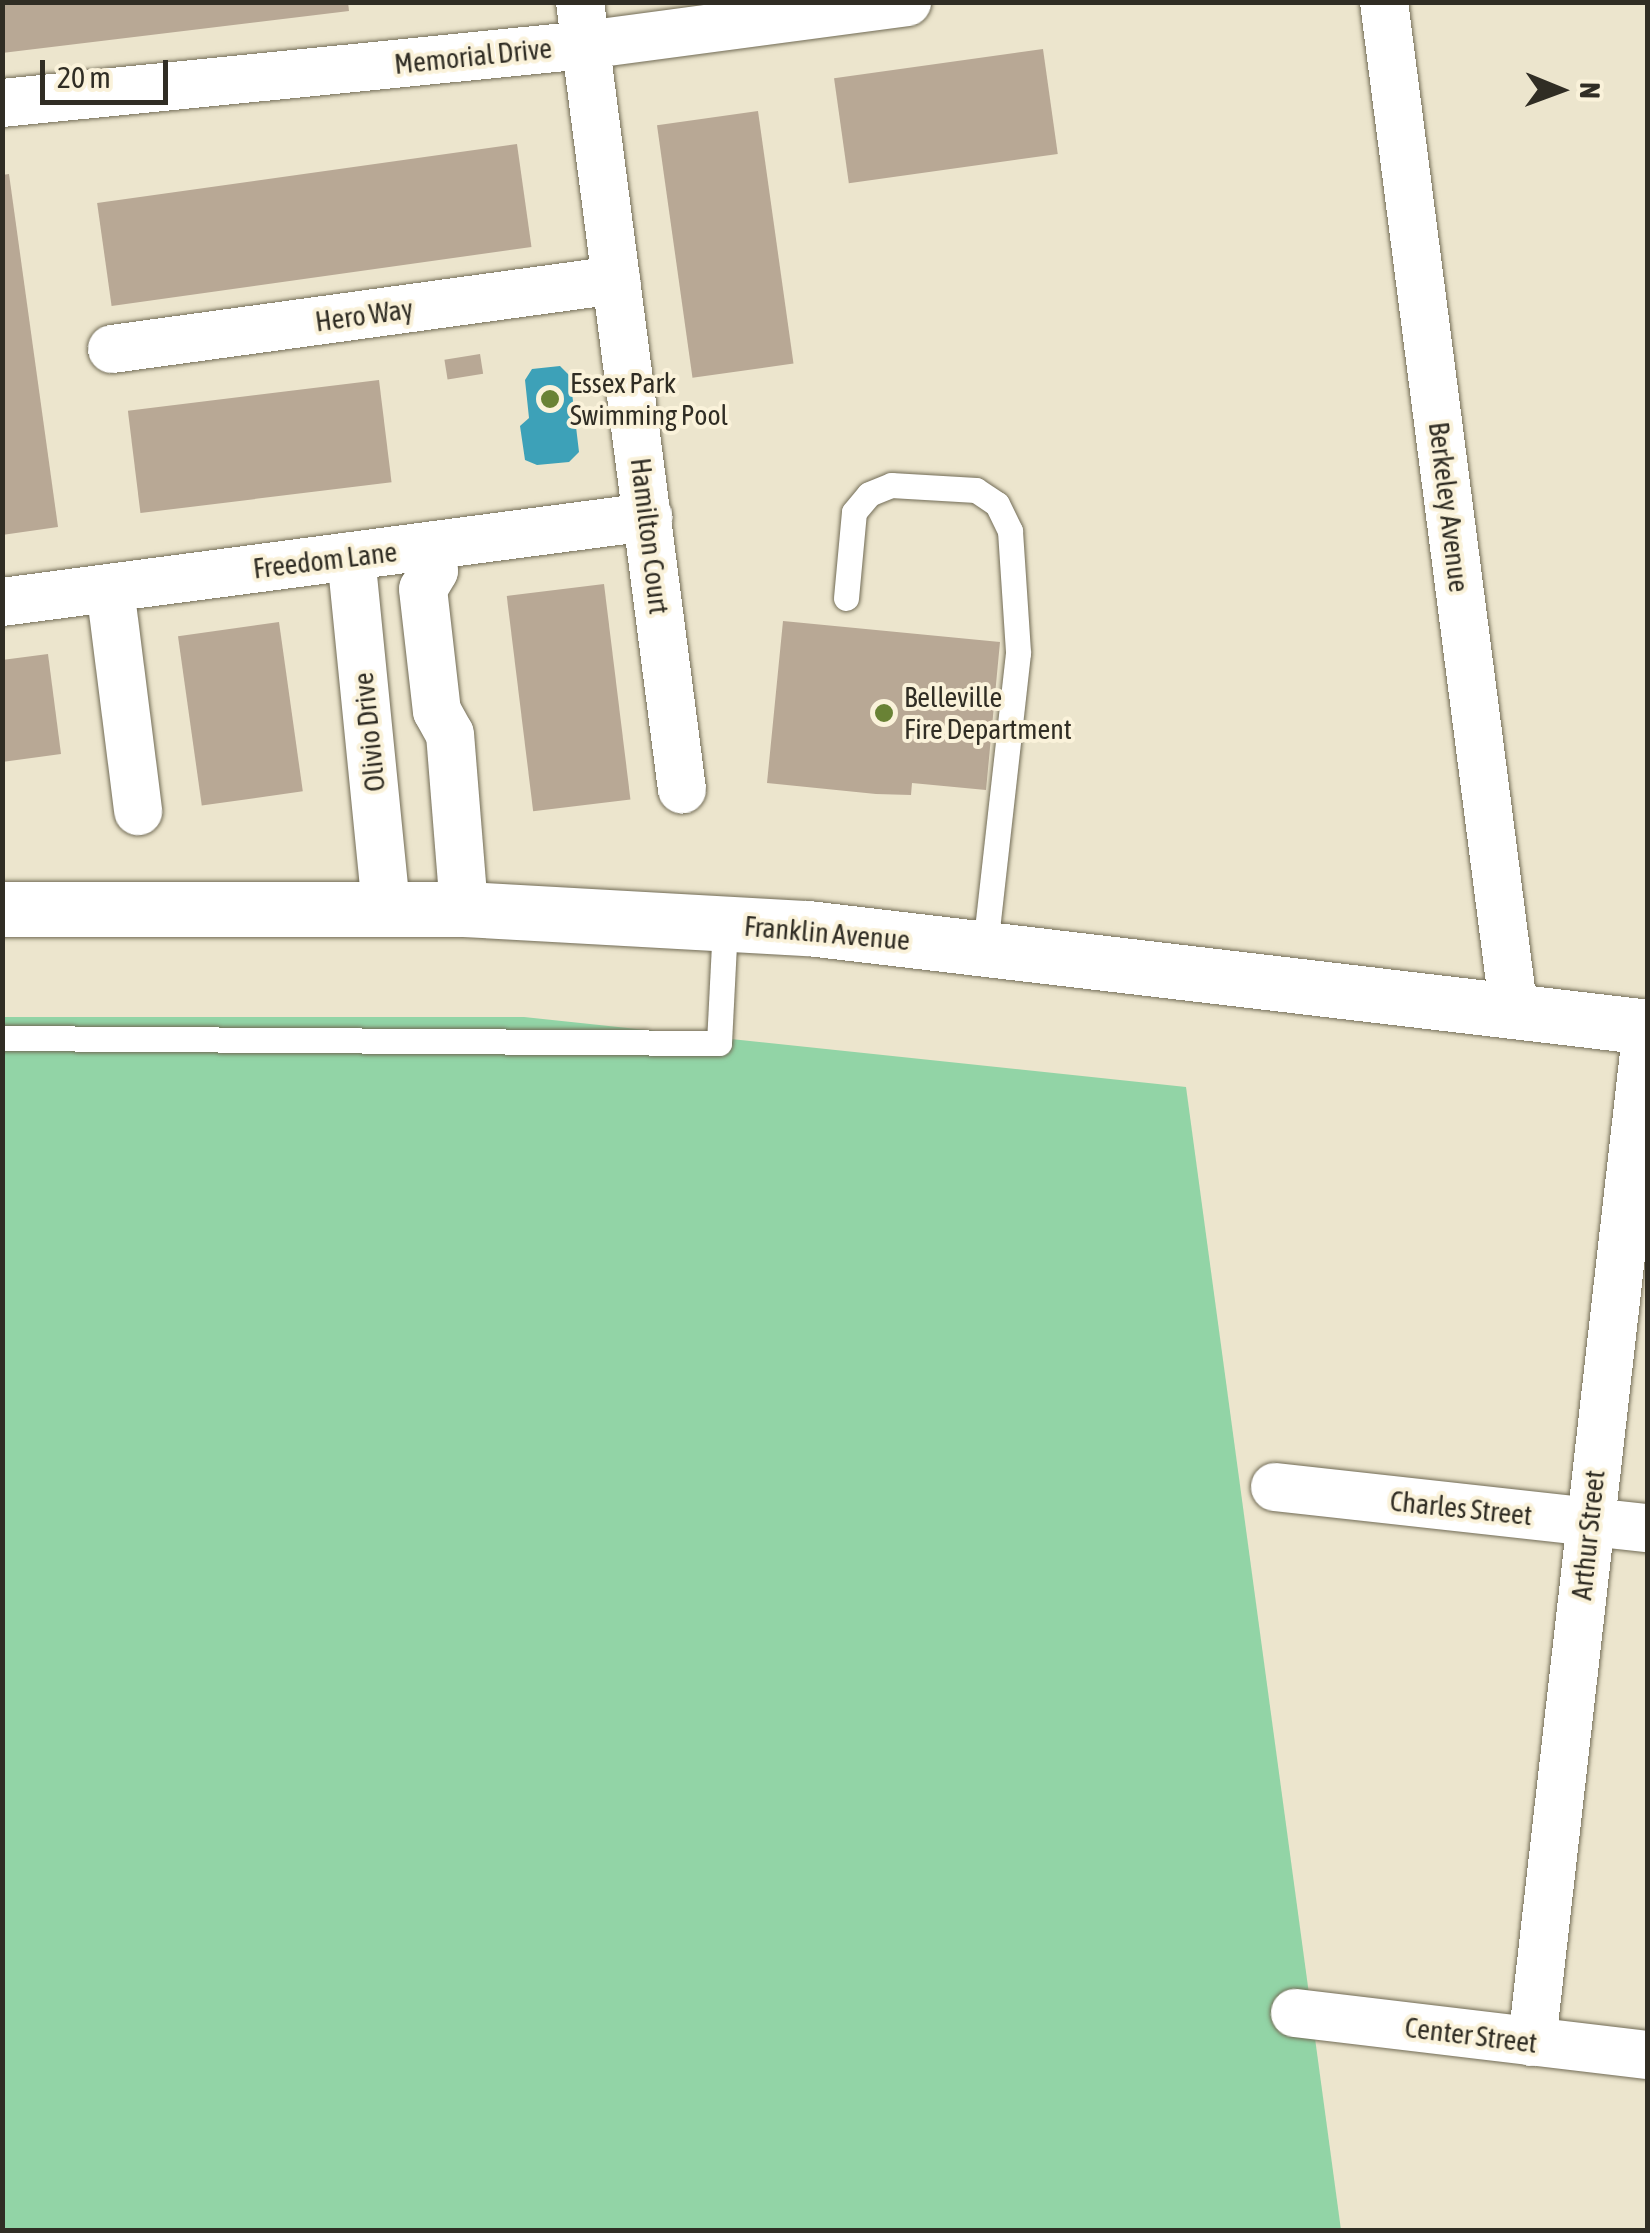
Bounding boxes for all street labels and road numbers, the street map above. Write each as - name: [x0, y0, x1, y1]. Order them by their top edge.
- street label: Memorial Drive: [393, 31, 553, 81]
- street label: Hero Way: [313, 292, 415, 338]
- street label: Berkeley Avenue: [1422, 420, 1476, 594]
- street label: Hamilton Court: [624, 456, 676, 616]
- street label: Freedom Lane: [251, 535, 399, 585]
- street label: Olivio Drive: [346, 671, 392, 793]
- street label: Franklin Avenue: [743, 909, 911, 957]
- street label: Arthur Street: [1564, 1468, 1612, 1602]
- street label: Charles Street: [1388, 1484, 1534, 1532]
- street label: Center Street: [1403, 2010, 1539, 2060]

